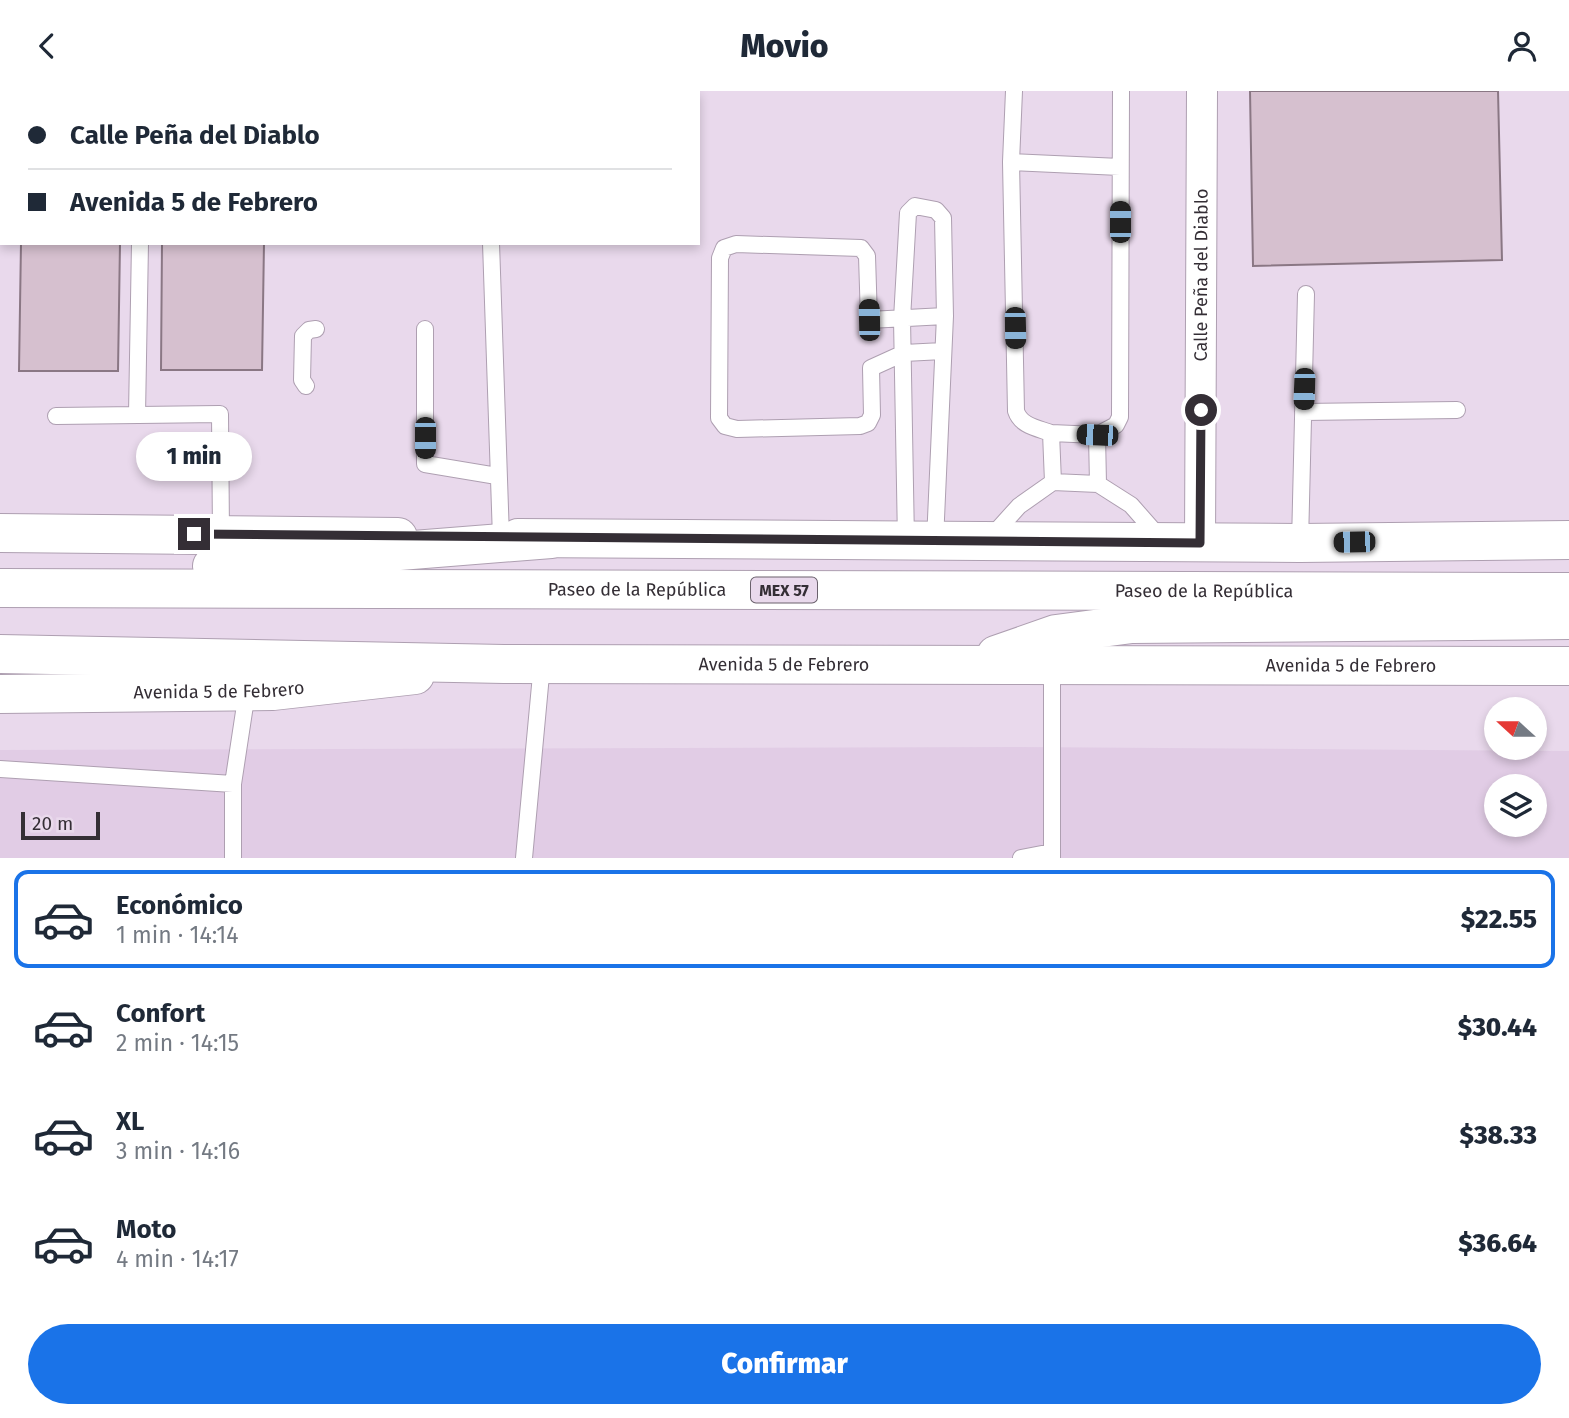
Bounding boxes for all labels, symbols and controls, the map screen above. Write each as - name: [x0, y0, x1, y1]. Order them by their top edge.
- icon: back: [28, 27, 66, 65]
- text: Movio: [740, 27, 829, 65]
- icon: person: [1503, 27, 1541, 65]
- text: Calle Peña del Diablo: [70, 120, 320, 151]
- text: Avenida 5 de Febrero: [70, 187, 318, 218]
- street label: Calle Peña del Diablo: [1190, 188, 1213, 362]
- car: [1110, 201, 1131, 243]
- car: [859, 299, 880, 341]
- car: [1005, 307, 1026, 349]
- car: [1293, 368, 1316, 410]
- route start: [1185, 394, 1217, 426]
- car: [415, 417, 436, 459]
- car: [1076, 424, 1119, 446]
- callout: 1 min: [136, 433, 252, 481]
- text: 1 min: [166, 442, 222, 470]
- route end: [178, 518, 210, 550]
- car: [1333, 531, 1376, 553]
- road number: MEX 57: [751, 577, 817, 603]
- street label: Paseo de la República: [548, 578, 726, 601]
- street label: Paseo de la República: [1115, 580, 1293, 602]
- street label: Avenida 5 de Febrero: [698, 653, 869, 676]
- street label: Avenida 5 de Febrero: [1265, 654, 1436, 677]
- street label: Avenida 5 de Febrero: [133, 677, 306, 704]
- north arrow: [1484, 697, 1547, 759]
- map controls: [1484, 697, 1547, 837]
- button: layers: [1484, 774, 1547, 837]
- scale bar: [21, 809, 100, 841]
- text: 20 m: [32, 812, 73, 835]
- icon: car: [32, 888, 95, 951]
- text: Económico: [116, 890, 243, 921]
- text: $22.55: [1461, 904, 1537, 935]
- text: 1 min · 14:14: [116, 921, 238, 949]
- icon: car: [32, 996, 95, 1059]
- text: Confort: [116, 998, 205, 1029]
- text: $30.44: [1458, 1012, 1537, 1043]
- text: 2 min · 14:15: [116, 1029, 239, 1057]
- icon: car: [32, 1104, 95, 1167]
- text: XL: [116, 1106, 144, 1137]
- text: $38.33: [1459, 1120, 1537, 1151]
- text: 3 min · 14:16: [116, 1137, 240, 1165]
- icon: car: [32, 1212, 95, 1275]
- text: Moto: [116, 1214, 176, 1245]
- text: $36.64: [1458, 1228, 1537, 1259]
- text: 4 min · 14:17: [116, 1245, 239, 1273]
- button: Confirmar: [28, 1324, 1541, 1404]

